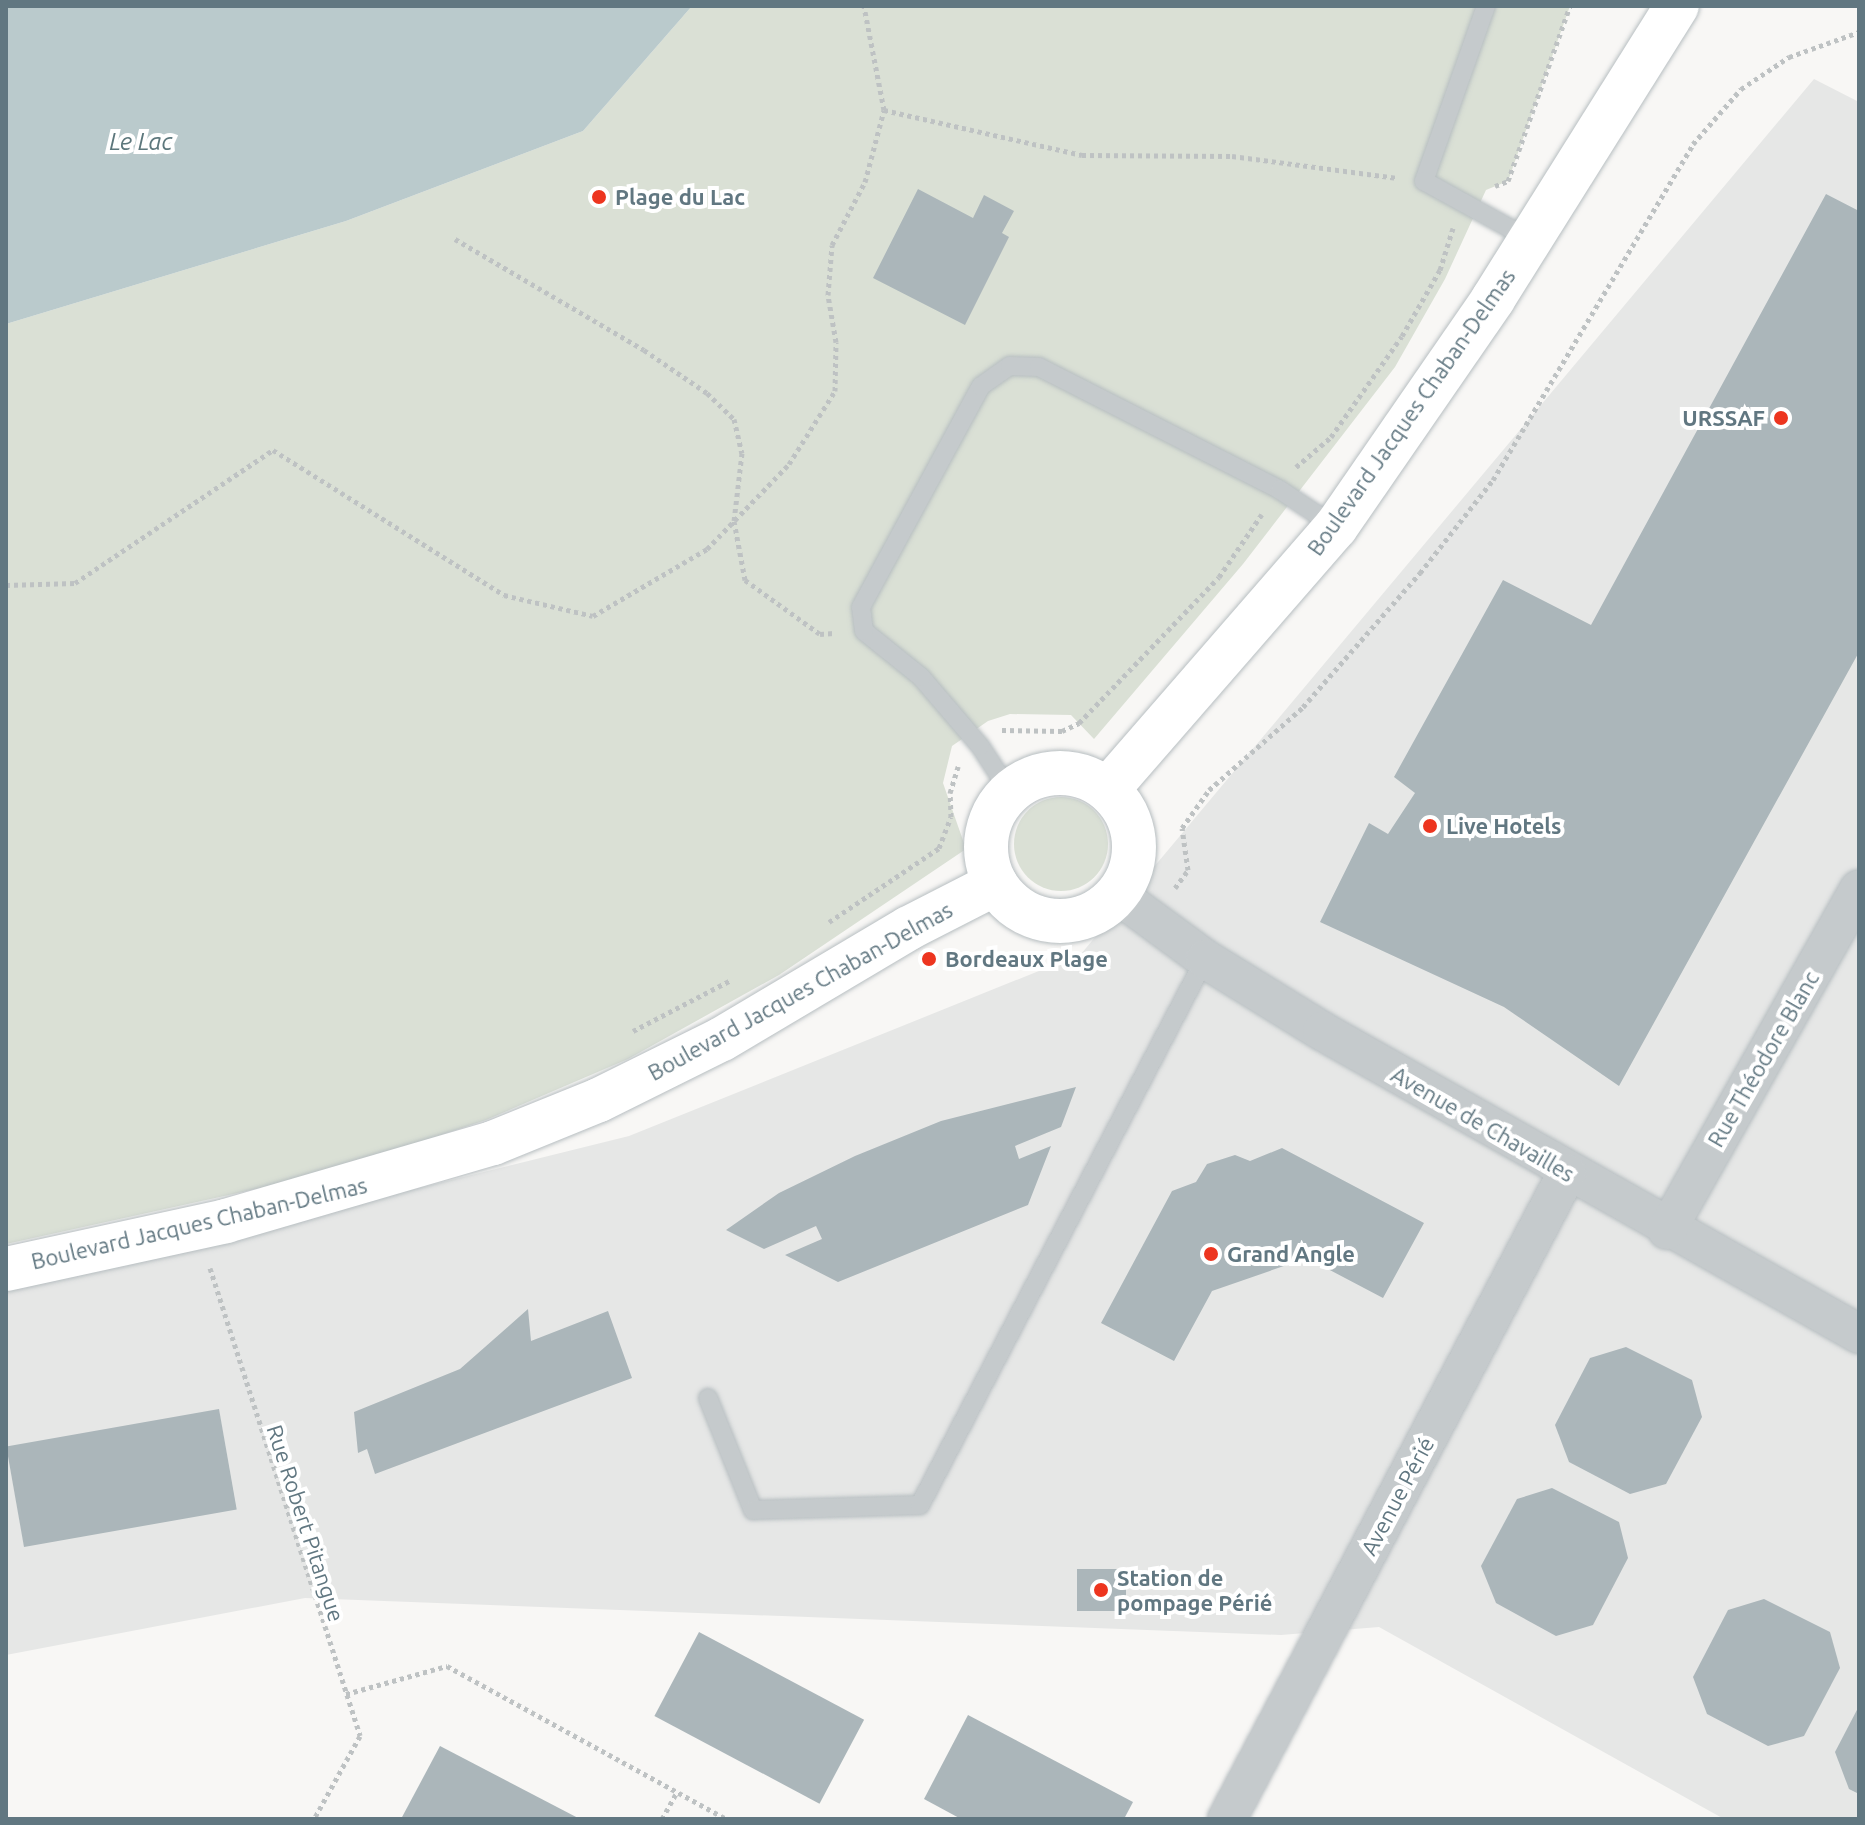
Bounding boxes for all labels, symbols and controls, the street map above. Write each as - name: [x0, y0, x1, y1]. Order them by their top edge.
- water label: Le Lac: [109, 128, 173, 156]
- place label: Plage du Lac: [615, 184, 745, 210]
- marker: Plage du Lac: [590, 188, 608, 206]
- street label: Boulevard Jacques Chaban-Delmas: [1302, 264, 1520, 560]
- place label: URSSAF: [1682, 405, 1765, 431]
- marker: URSSAF: [1772, 409, 1790, 427]
- place label: Live Hotels: [1446, 813, 1561, 839]
- marker: Live Hotels: [1421, 817, 1439, 835]
- street label: Boulevard Jacques Chaban-Delmas: [643, 896, 957, 1086]
- place label: Bordeaux Plage: [945, 946, 1108, 972]
- marker: Bordeaux Plage: [920, 950, 938, 968]
- street label: Rue Théodore Blanc: [1702, 967, 1824, 1151]
- street label: Avenue de Chavailles: [1387, 1061, 1579, 1187]
- street label: Boulevard Jacques Chaban-Delmas: [29, 1171, 369, 1275]
- place label: Grand Angle: [1227, 1241, 1355, 1267]
- marker: Grand Angle: [1202, 1245, 1220, 1263]
- street label: Rue Robert Pitangue: [262, 1421, 350, 1625]
- street label: Avenue Périé: [1355, 1432, 1439, 1560]
- place label: Station de pompage Périé: [1117, 1564, 1272, 1616]
- marker: Station de pompage Périé: [1092, 1581, 1110, 1599]

